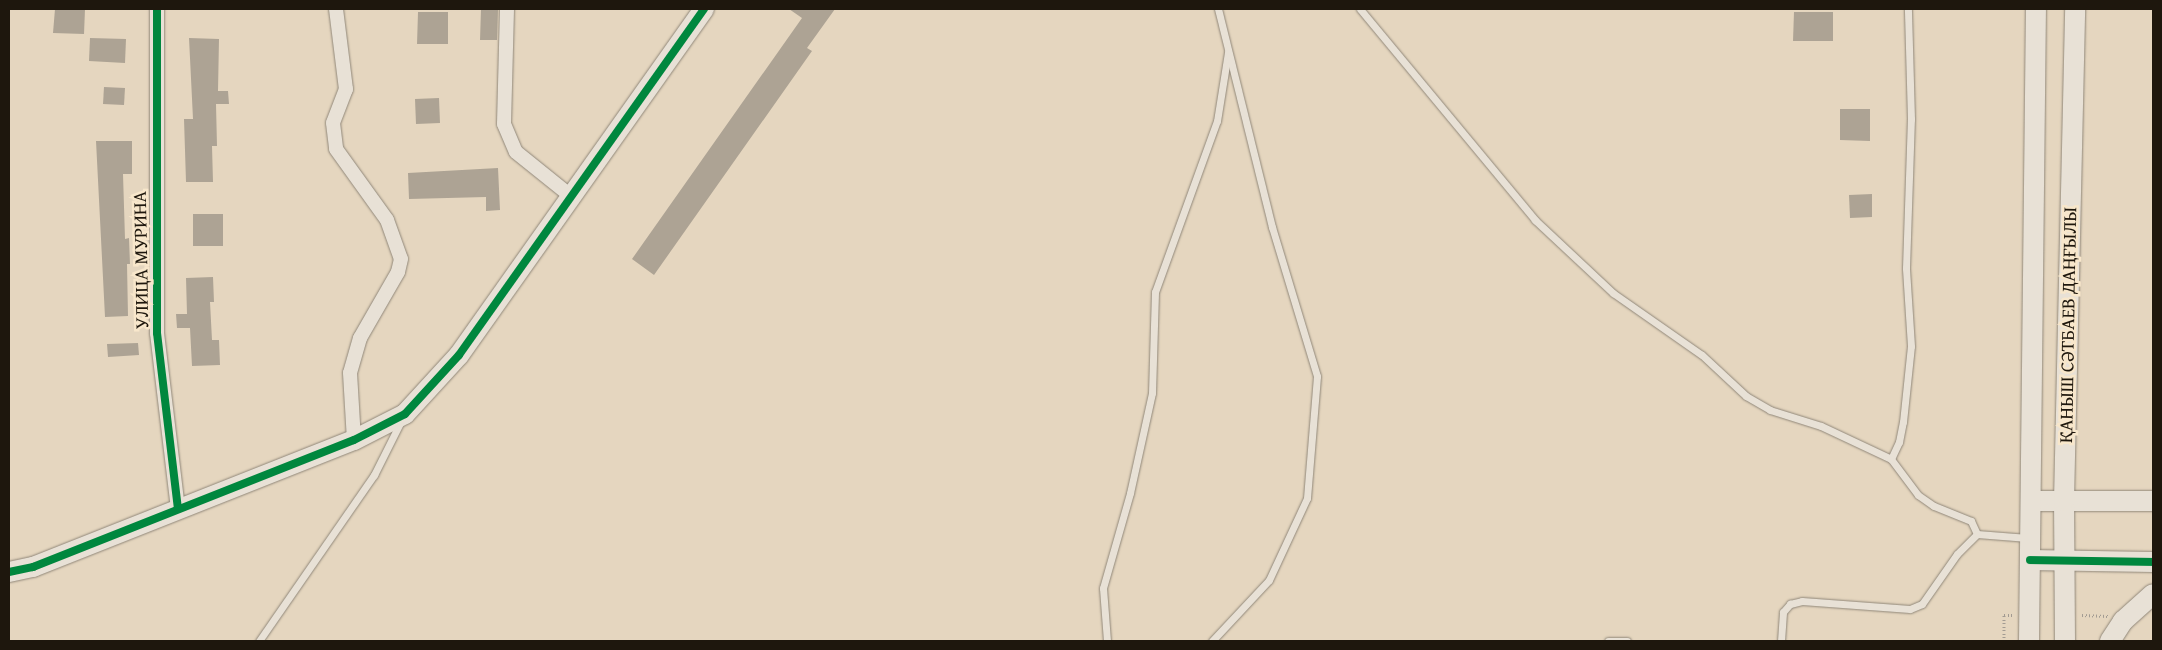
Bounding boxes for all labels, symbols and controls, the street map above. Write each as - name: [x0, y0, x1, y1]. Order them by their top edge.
- street label: УЛИЦА МУРИНА: [128, 191, 154, 329]
- street label: ҚАНЫШ СӘТБАЕВ ДАҢҒЫЛЫ: [2055, 207, 2081, 443]

